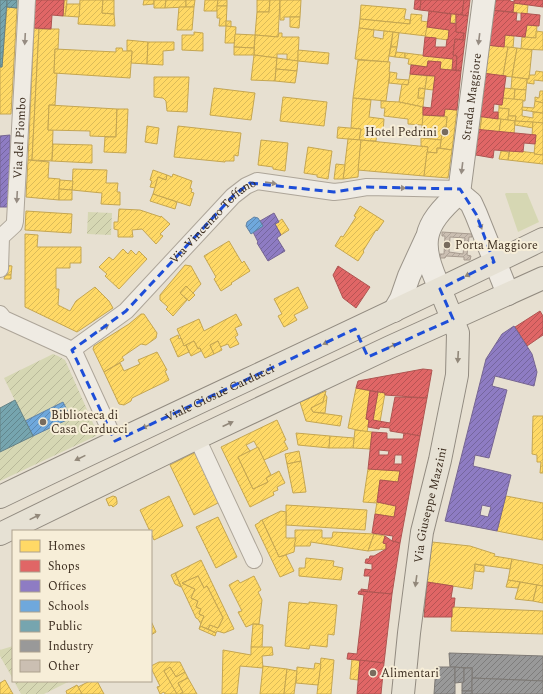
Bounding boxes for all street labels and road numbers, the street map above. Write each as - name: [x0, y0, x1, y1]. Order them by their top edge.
- street label: Strada Maggiore: [457, 52, 487, 142]
- street label: Via del Piombo: [8, 97, 32, 179]
- street label: Via Vincenzo Toffano: [165, 174, 259, 269]
- street label: Viale Giosuè Carducci: [162, 359, 278, 427]
- street label: Via Giuseppe Mazzini: [409, 446, 452, 564]

